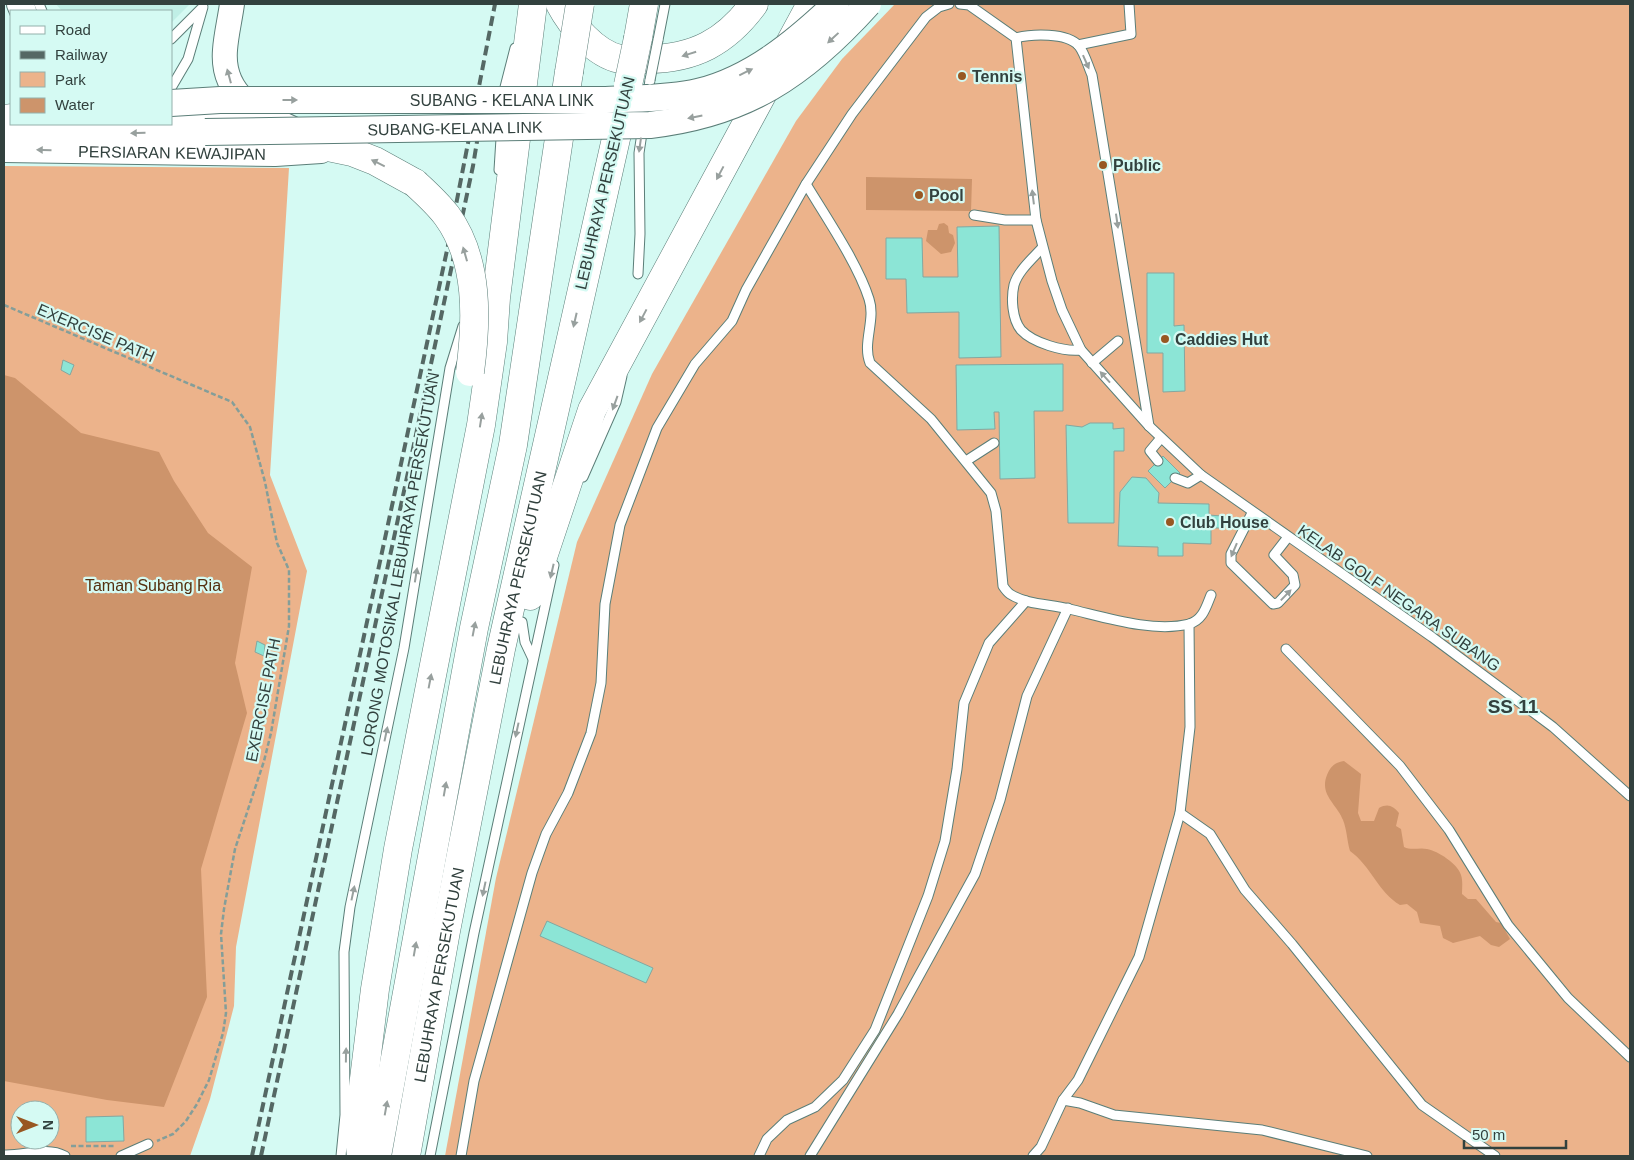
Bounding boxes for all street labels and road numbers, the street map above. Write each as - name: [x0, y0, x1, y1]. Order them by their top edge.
- street label: LEBUHRAYA PERSEKUTUAN: [572, 75, 638, 291]
- street label: SUBANG - KELANA LINK: [410, 92, 594, 109]
- street label: SUBANG-KELANA LINK: [367, 118, 543, 138]
- street label: PERSIARAN KEWAJIPAN: [78, 143, 266, 162]
- street label: EXERCISE PATH: [35, 301, 157, 365]
- street label: LORONG MOTOSIKAL LEBUHRAYA PERSEKUTUAN: [358, 371, 442, 757]
- street label: LEBUHRAYA PERSEKUTUAN: [486, 469, 549, 686]
- street label: KELAB GOLF NEGARA SUBANG: [1295, 521, 1503, 675]
- street label: EXERCISE PATH: [243, 637, 283, 763]
- street label: LEBUHRAYA PERSEKUTUAN: [411, 866, 467, 1084]

